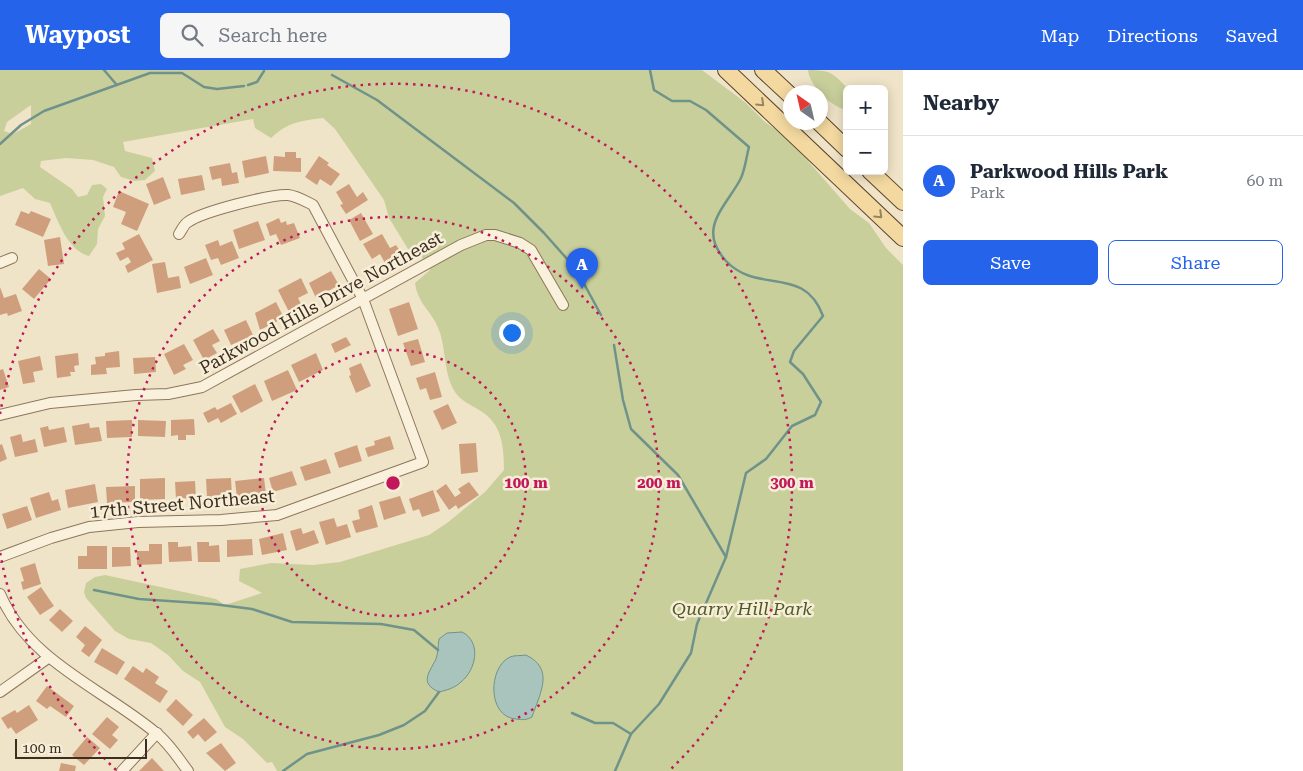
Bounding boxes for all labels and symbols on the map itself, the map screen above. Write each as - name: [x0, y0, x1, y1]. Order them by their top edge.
- north arrow: [783, 85, 828, 130]
- one-way arrow: [756, 98, 765, 107]
- one-way arrow: [873, 209, 882, 218]
- street label: Parkwood Hills Drive Northeast: [195, 227, 446, 378]
- pin: A: [566, 248, 598, 289]
- your location: [499, 320, 525, 346]
- centre of rings: [384, 474, 402, 492]
- text: 100 m: [504, 474, 548, 492]
- text: 200 m: [637, 474, 681, 492]
- text: 300 m: [770, 474, 814, 492]
- street label: 17th Street Northeast: [89, 485, 275, 522]
- park label: Quarry Hill Park: [672, 598, 812, 619]
- scale bar: [15, 736, 148, 759]

